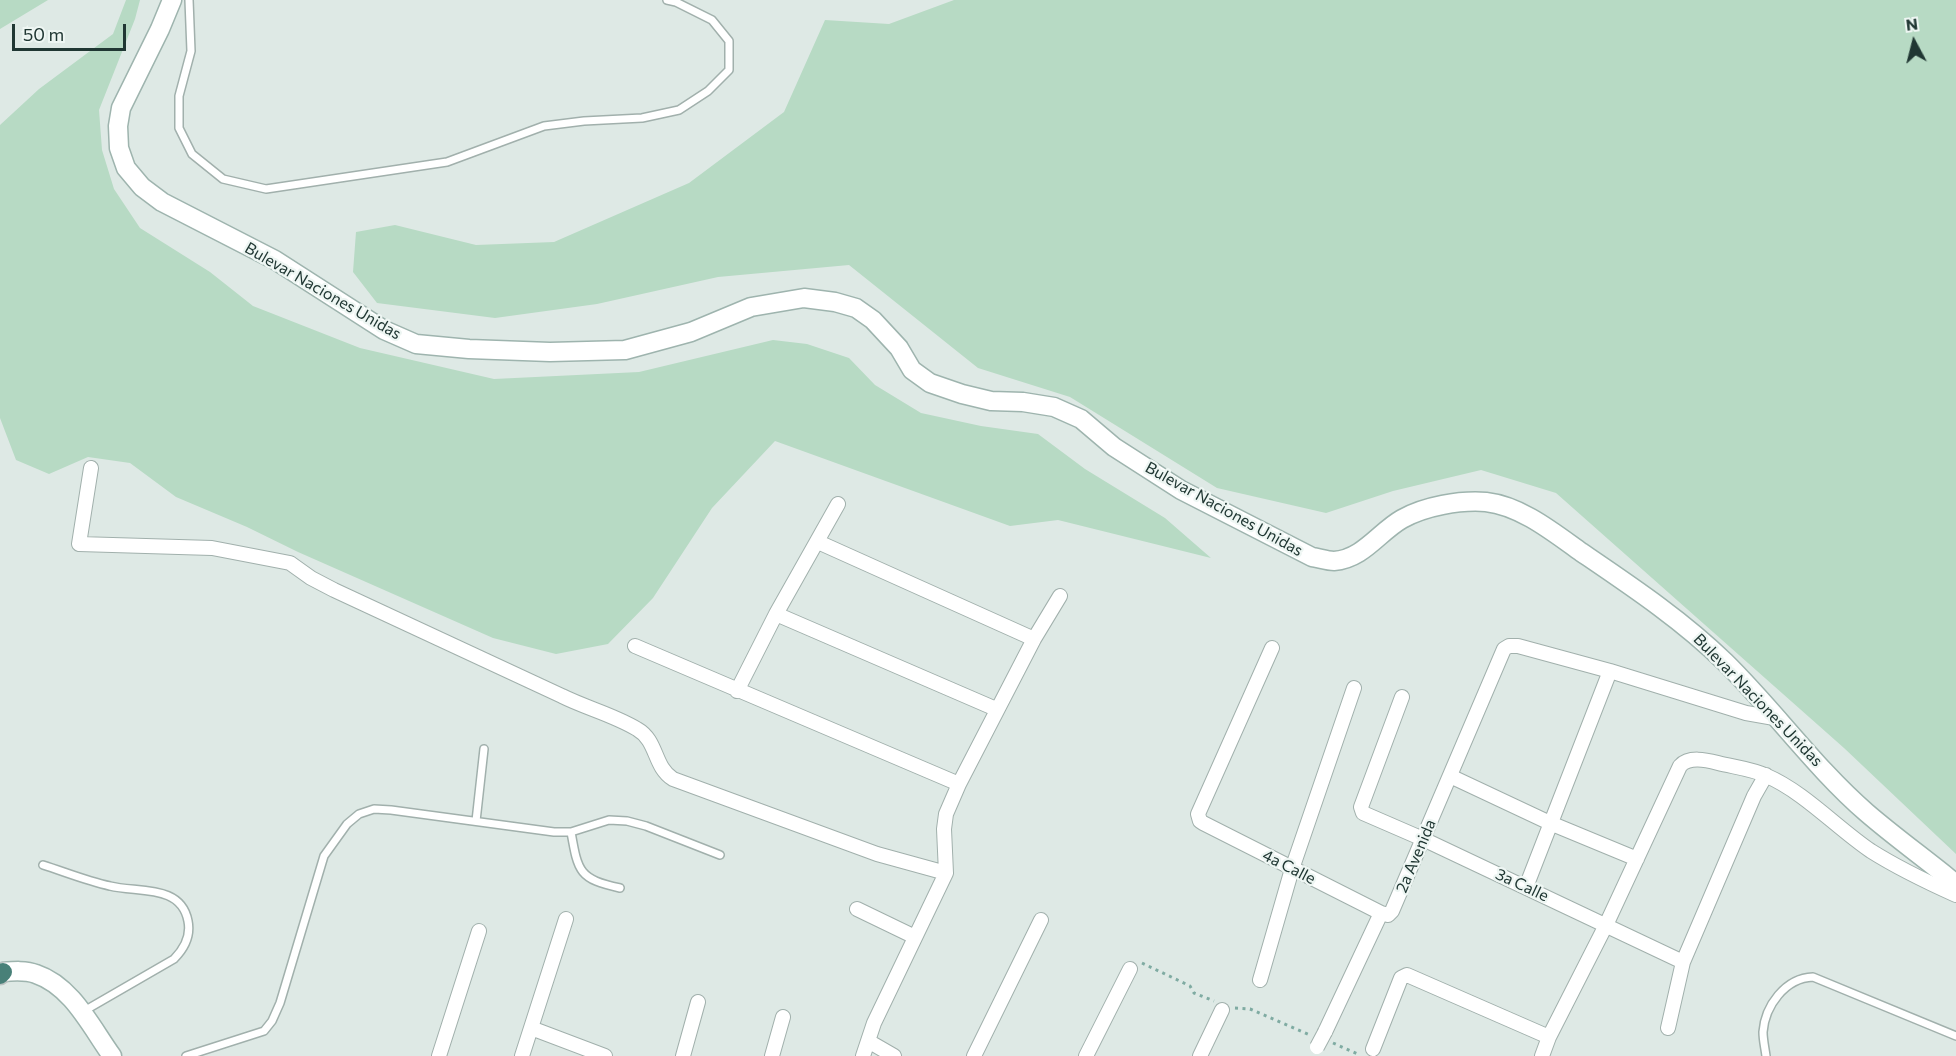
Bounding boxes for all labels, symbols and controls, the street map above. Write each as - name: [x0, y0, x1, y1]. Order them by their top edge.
- scale bar: [15, 12, 129, 50]
- north arrow: [1884, 12, 1944, 72]
- text: N: [1905, 13, 1919, 34]
- text: 50 m: [23, 23, 64, 45]
- street label: Bulevar Naciones Unidas: [241, 238, 405, 344]
- street label: Bulevar Naciones Unidas: [1142, 458, 1306, 560]
- street label: Bulevar Naciones Unidas: [1690, 630, 1826, 770]
- street label: 2a Avenida: [1392, 816, 1440, 896]
- street label: 4a Calle: [1259, 846, 1319, 888]
- street label: 3a Calle: [1492, 864, 1552, 906]

